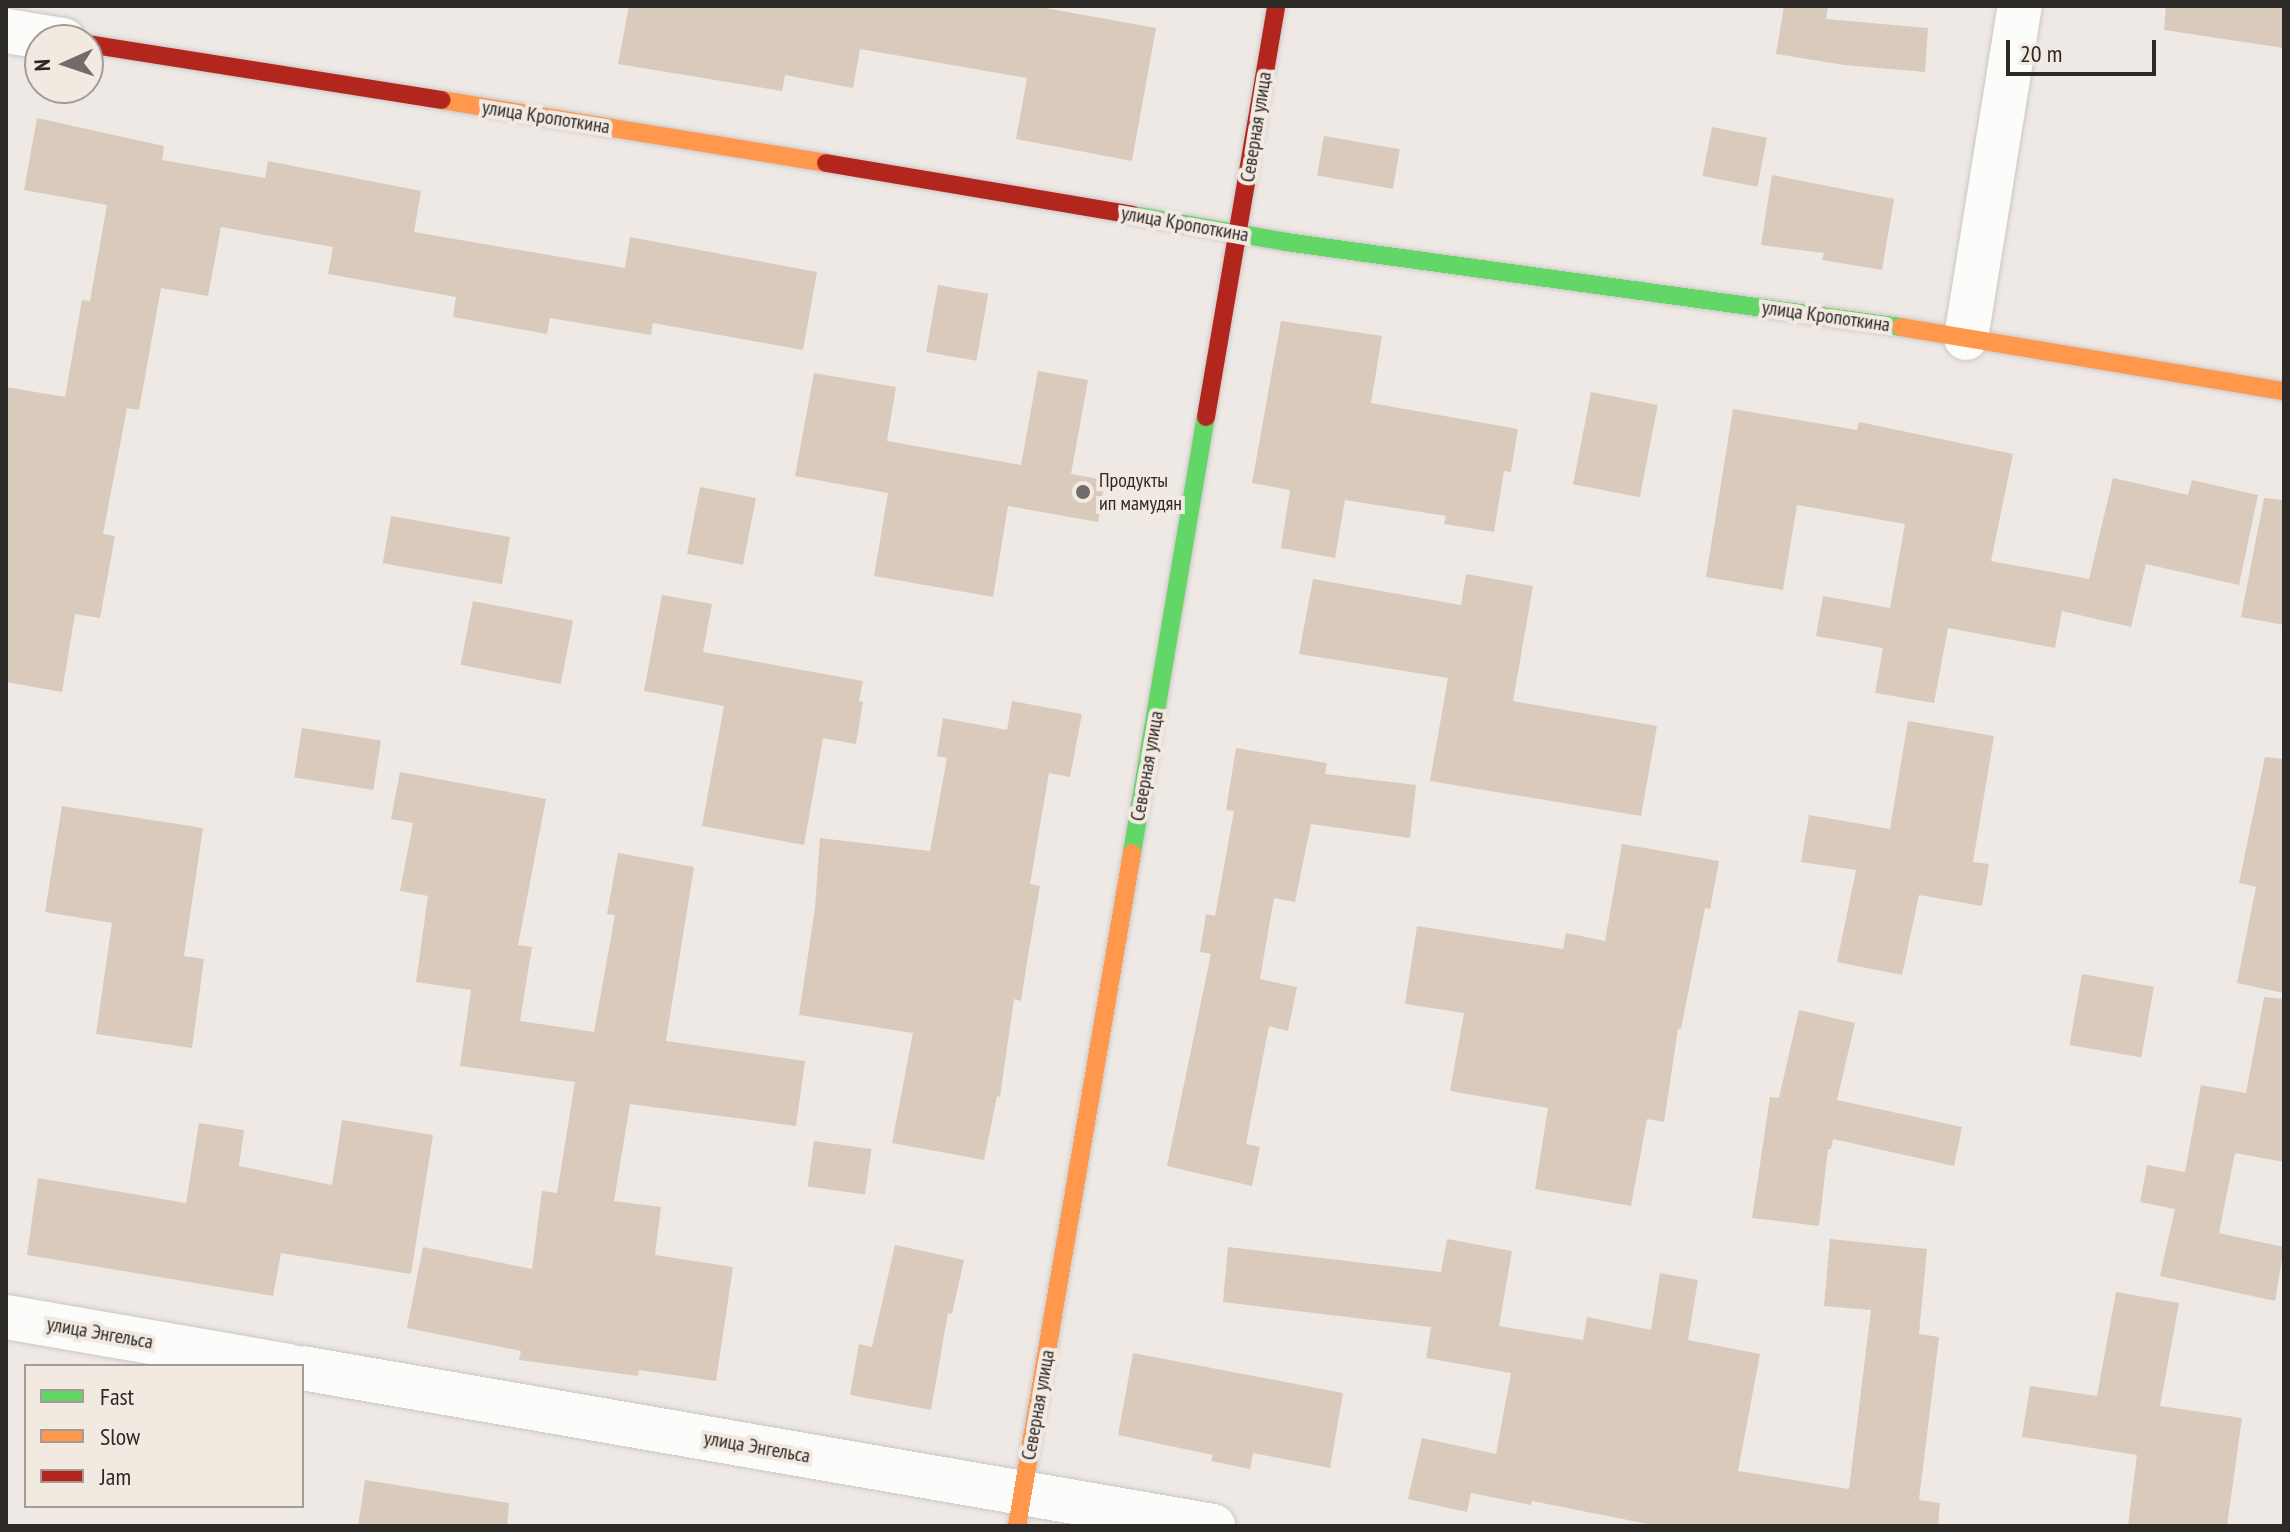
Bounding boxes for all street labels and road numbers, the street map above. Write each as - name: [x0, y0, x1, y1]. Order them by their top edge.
- street label: Северная улица: [1235, 70, 1277, 184]
- street label: улица Кропоткина: [480, 95, 612, 139]
- street label: улица Кропоткина: [1119, 201, 1251, 247]
- street label: улица Кропоткина: [1760, 295, 1892, 337]
- street label: Северная улица: [1125, 709, 1169, 823]
- street label: улица Энгельса: [45, 1312, 155, 1354]
- street label: Северная улица: [1016, 1348, 1060, 1462]
- street label: улица Энгельса: [702, 1426, 812, 1468]

